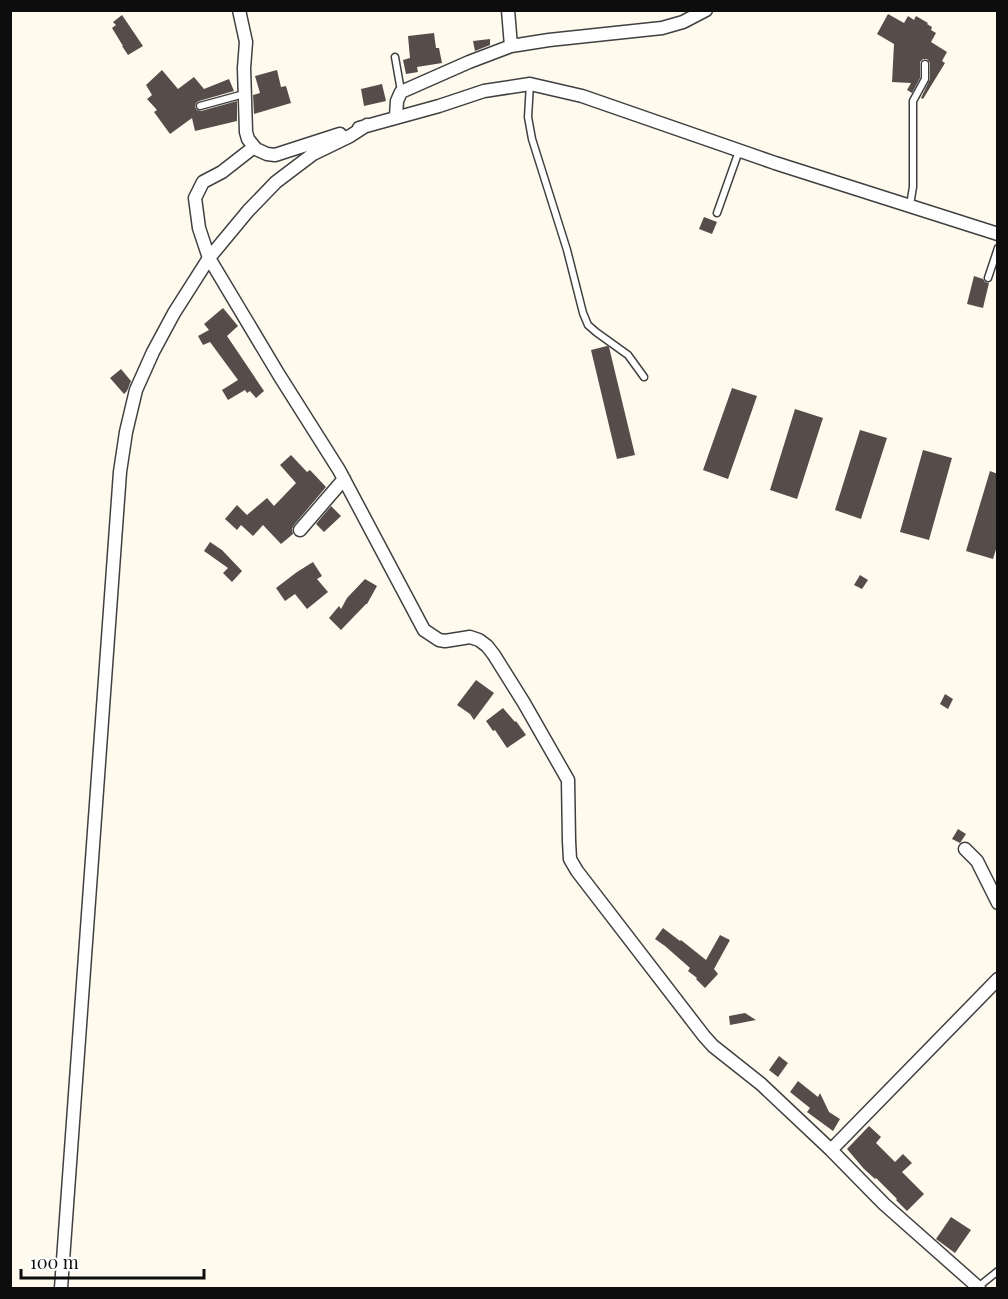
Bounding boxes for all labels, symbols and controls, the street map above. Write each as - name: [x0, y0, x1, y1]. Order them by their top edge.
- scale bar: [21, 1242, 204, 1280]
- text: 100 m: [30, 1250, 79, 1274]

